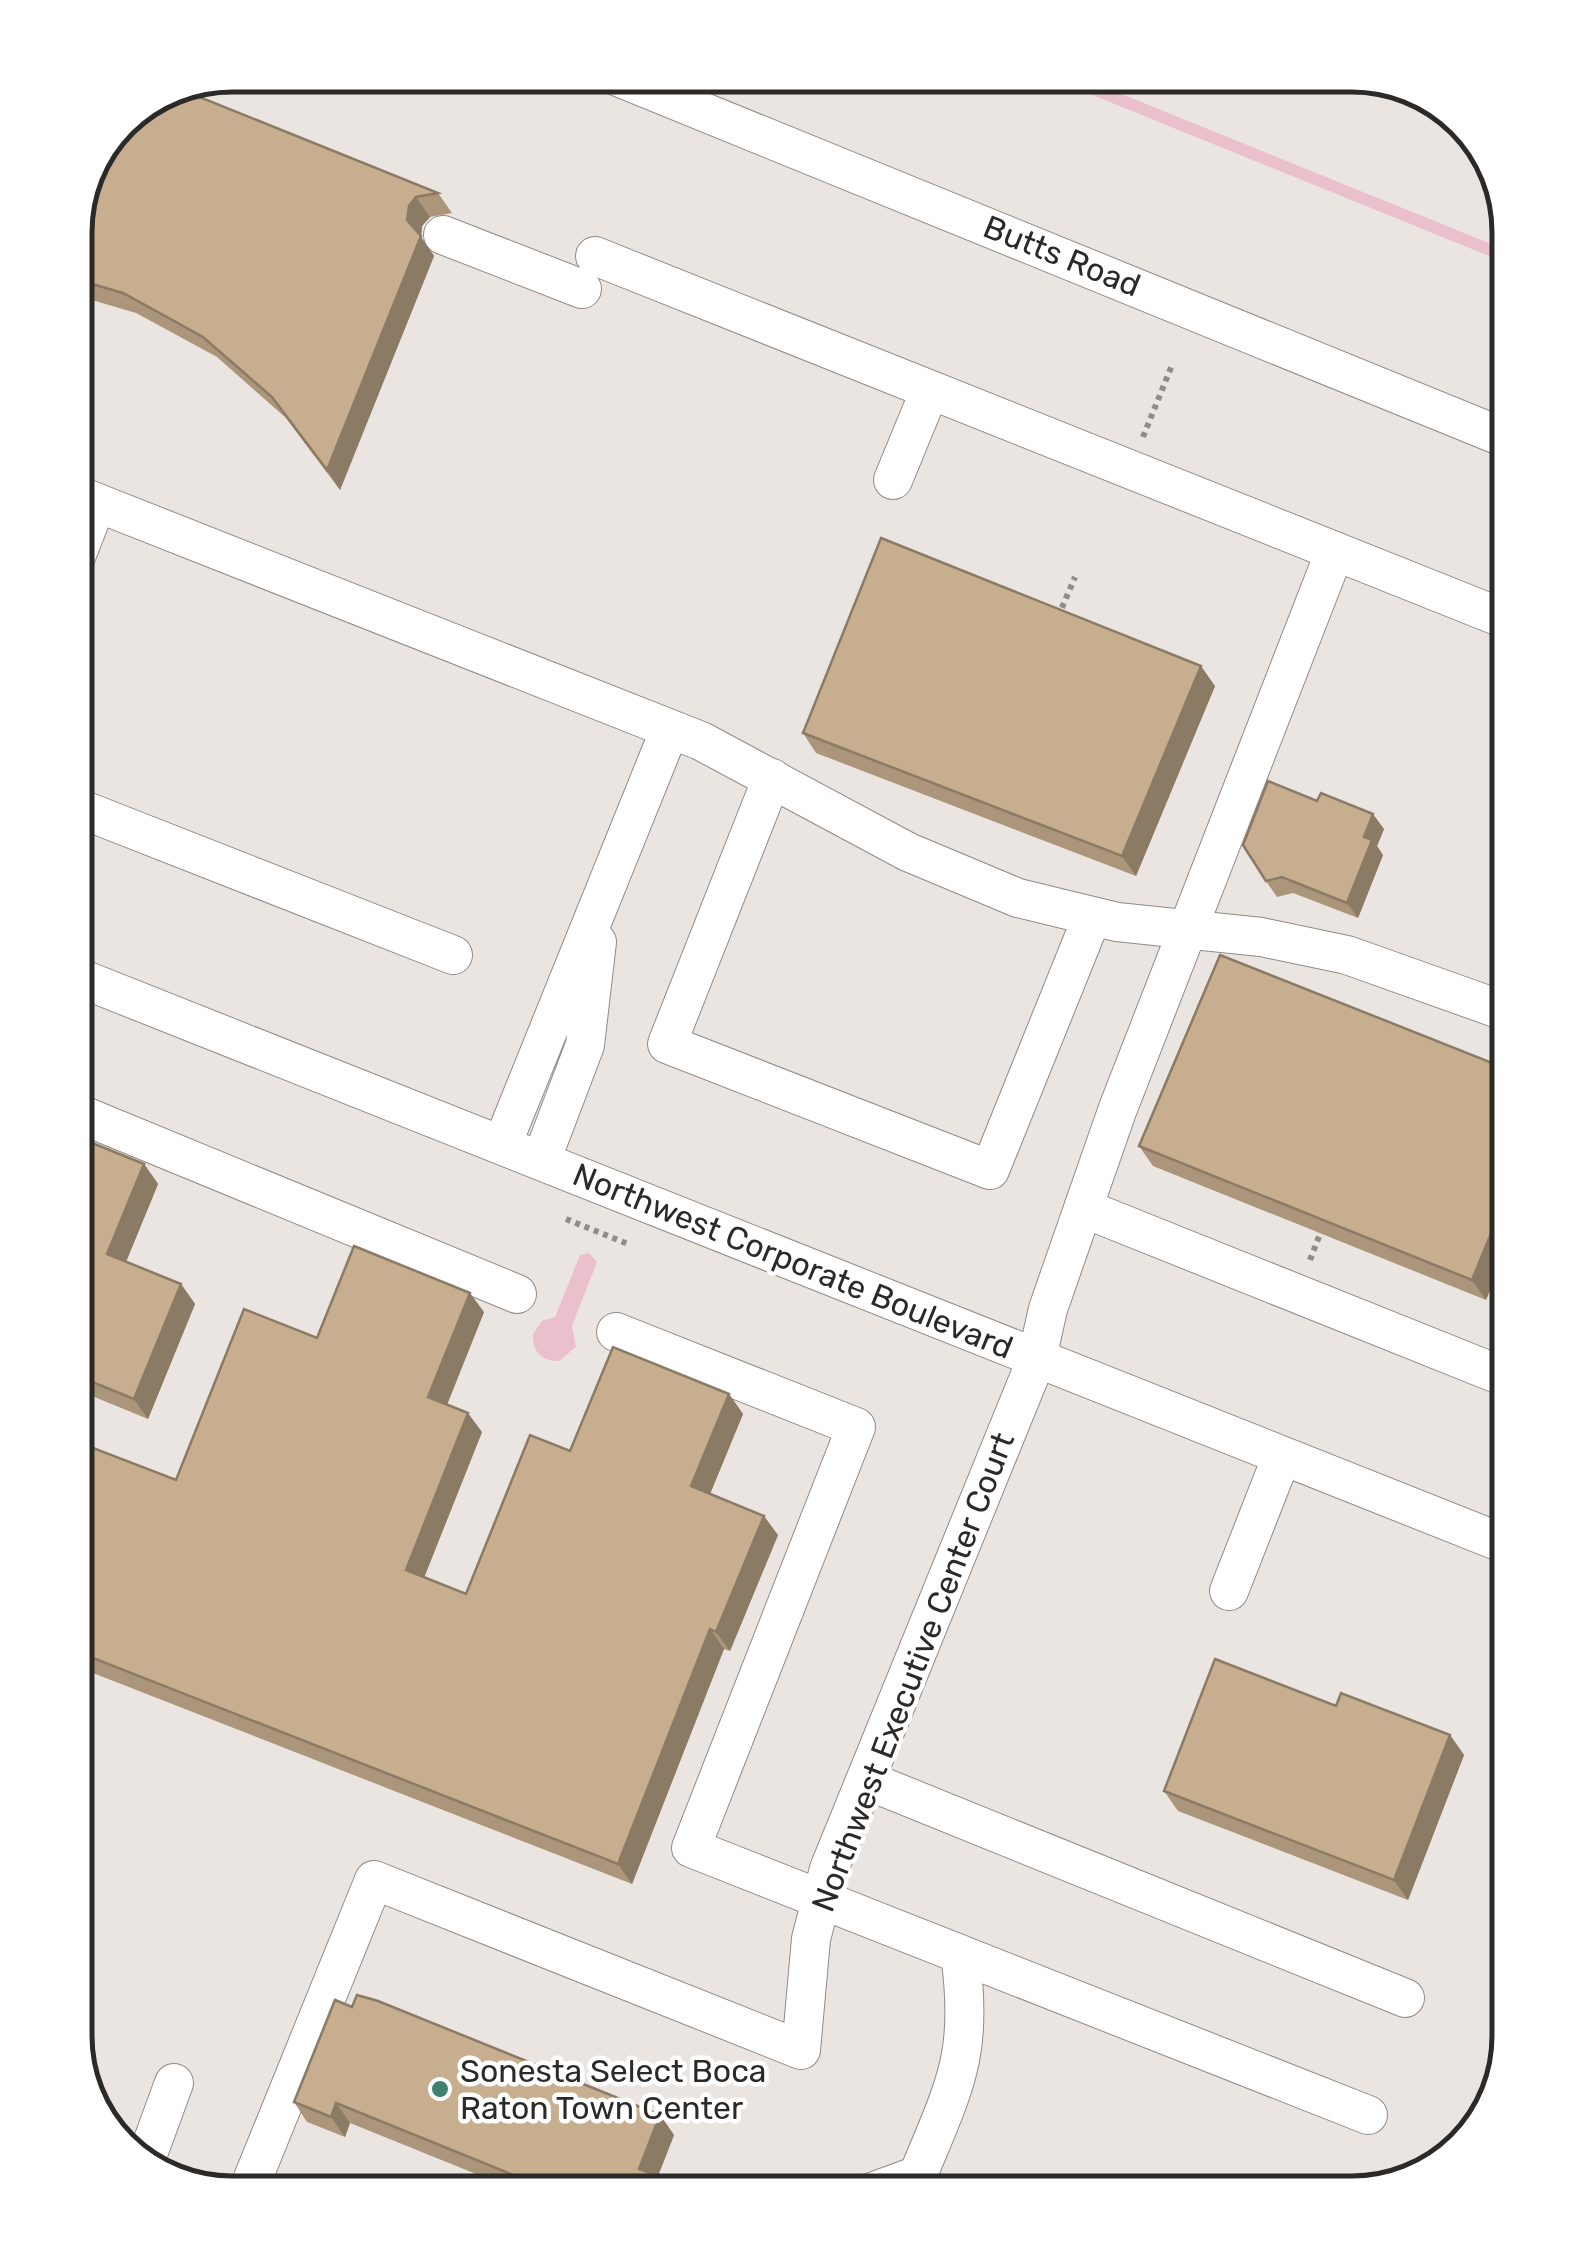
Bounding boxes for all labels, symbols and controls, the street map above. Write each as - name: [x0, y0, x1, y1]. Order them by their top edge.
- street label: Butts Road: [978, 207, 1146, 305]
- street label: Northwest Corporate Boulevard: [568, 1155, 1018, 1367]
- street label: Northwest Executive Center Court: [804, 1427, 1022, 1917]
- place label: Sonesta Select Boca Raton Town Center: [460, 2052, 767, 2127]
- marker: Sonesta Select Boca Raton Town Center: [429, 2078, 451, 2100]

